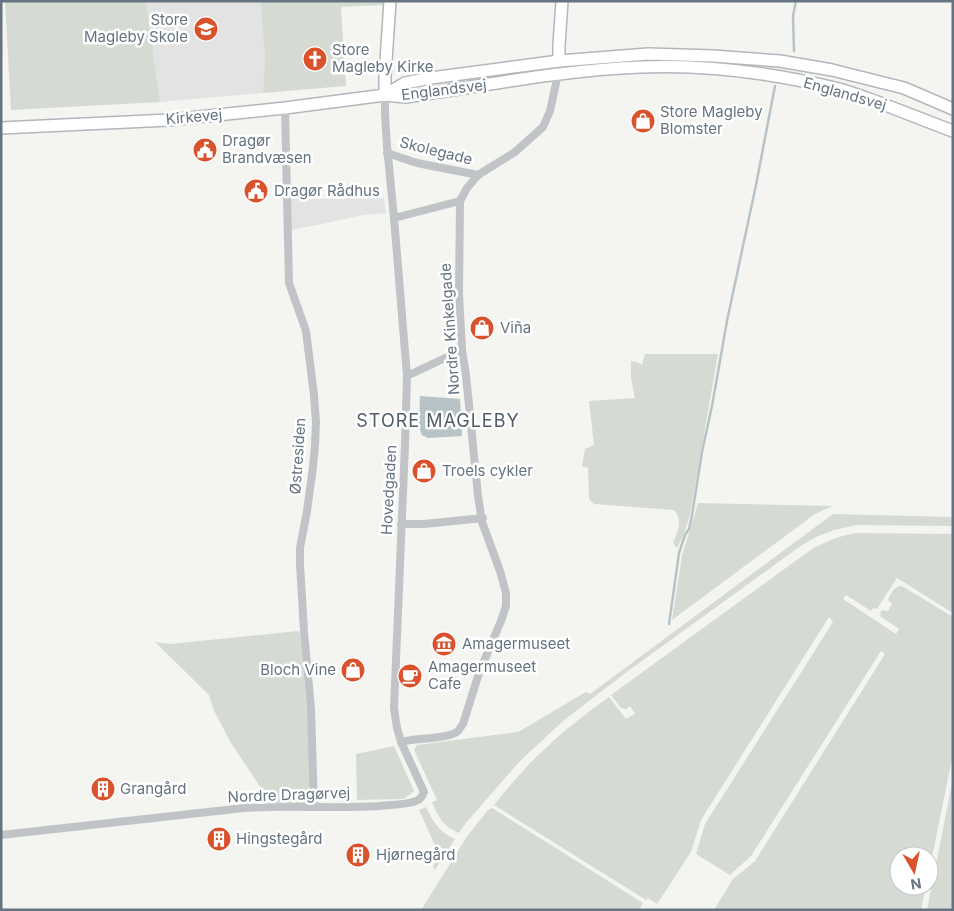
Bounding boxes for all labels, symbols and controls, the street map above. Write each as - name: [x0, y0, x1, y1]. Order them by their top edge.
- place label: Store Magleby Skole: [84, 10, 188, 46]
- school or university icon: Store Magleby Skole: [193, 16, 219, 42]
- place label: Store Magleby Kirke: [332, 40, 434, 76]
- church icon: Store Magleby Kirke: [302, 46, 328, 72]
- street label: Englandsvej: [801, 73, 889, 114]
- street label: Englandsvej: [400, 75, 488, 104]
- place label: Store Magleby Blomster: [660, 102, 763, 138]
- street label: Kirkevej: [165, 105, 223, 128]
- shop icon: Store Magleby Blomster: [630, 108, 656, 134]
- place label: Dragør Brandvæsen: [222, 131, 312, 167]
- street label: Skolegade: [398, 132, 475, 169]
- public building icon: Dragør Brandvæsen: [192, 137, 218, 163]
- public building icon: Dragør Rådhus: [243, 178, 269, 204]
- place label: Dragør Rådhus: [274, 181, 380, 200]
- street label: Nordre Kinkelgade: [435, 263, 464, 395]
- shop icon: Viña: [469, 315, 495, 341]
- place label: Viña: [500, 318, 531, 337]
- district label: STORE MAGLEBY: [356, 410, 520, 431]
- street label: Østresiden: [285, 417, 310, 495]
- street label: Hovedgaden: [377, 444, 400, 536]
- shop icon: Troels cykler: [411, 458, 437, 484]
- place label: Troels cykler: [442, 461, 533, 480]
- museum icon: Amagermuseet: [431, 631, 457, 657]
- place label: Amagermuseet: [462, 634, 570, 653]
- shop icon: Bloch Vine: [340, 657, 366, 683]
- place label: Amagermuseet Cafe: [428, 657, 536, 693]
- place label: Bloch Vine: [260, 660, 336, 679]
- cafe icon: Amagermuseet Cafe: [397, 663, 423, 689]
- building icon: Grangård: [90, 776, 116, 802]
- place label: Grangård: [120, 779, 186, 798]
- street label: Nordre Dragørvej: [227, 783, 351, 806]
- building icon: Hingstegård: [206, 826, 232, 852]
- place label: Hingstegård: [236, 829, 322, 848]
- building icon: Hjørnegård: [345, 842, 371, 868]
- place label: Hjørnegård: [376, 845, 455, 864]
- north arrow: [889, 846, 939, 896]
- text: N: [910, 875, 923, 894]

